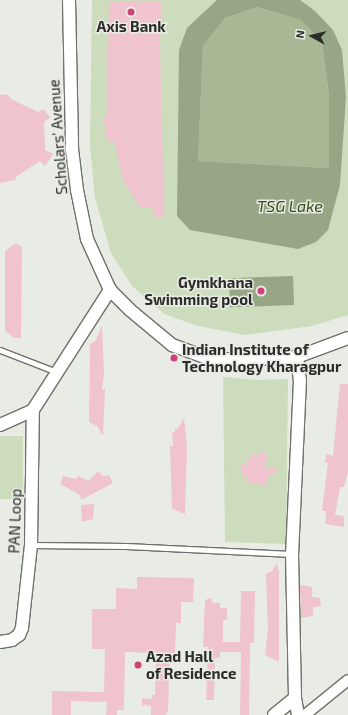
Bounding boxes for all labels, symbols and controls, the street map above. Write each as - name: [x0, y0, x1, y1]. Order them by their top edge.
- marker: Axis Bank: [126, 7, 136, 17]
- north arrow: [292, 16, 332, 56]
- place label: Axis Bank: [96, 18, 166, 36]
- text: N: [293, 29, 307, 39]
- street label: Scholars' Avenue: [45, 78, 71, 196]
- water label: TSG Lake: [257, 196, 323, 216]
- place label: Gymkhana Swimming pool: [144, 273, 253, 308]
- marker: Gymkhana Swimming pool: [256, 286, 266, 296]
- place label: Indian Institute of Technology Kharagpur: [182, 340, 342, 375]
- marker: Indian Institute of Technology Kharagpur: [169, 353, 179, 363]
- street label: PAN Loop: [5, 488, 25, 554]
- place label: Azad Hall of Residence: [146, 647, 237, 682]
- marker: Azad Hall of Residence: [133, 660, 143, 670]

